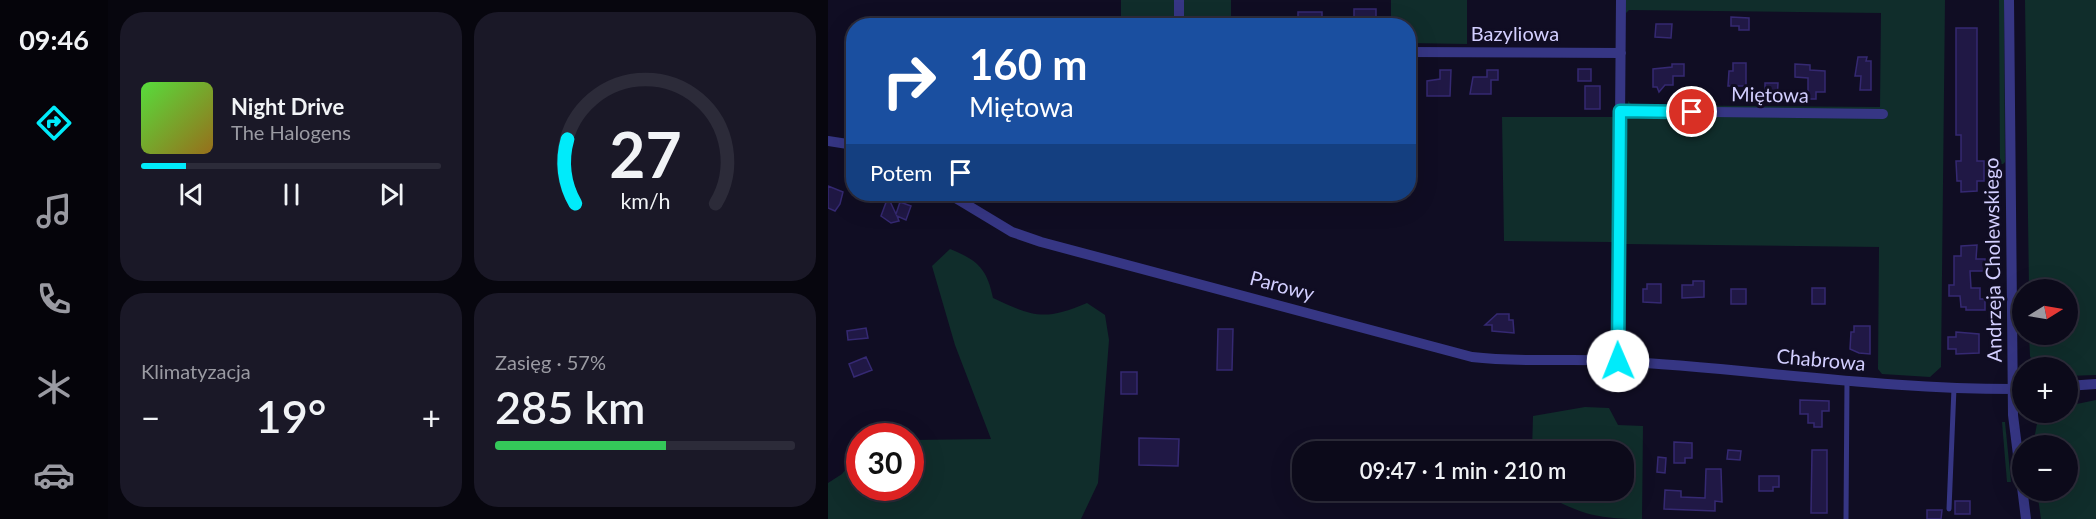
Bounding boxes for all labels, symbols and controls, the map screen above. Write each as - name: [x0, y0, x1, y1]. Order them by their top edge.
- street label: Bazyliowa: [1471, 21, 1559, 45]
- text: 09:46: [19, 23, 89, 56]
- text: 160 m: [969, 39, 1087, 89]
- icon: right: [870, 42, 948, 120]
- street label: Miętowa: [1731, 81, 1809, 107]
- pin: [1666, 86, 1717, 137]
- text: Miętowa: [969, 90, 1074, 123]
- text: Night Drive: [231, 93, 344, 120]
- icon: arrive: [1675, 95, 1708, 128]
- icon: directions: [33, 102, 75, 144]
- text: 27: [609, 116, 681, 191]
- text: The Halogens: [231, 120, 351, 144]
- icon: arrive: [944, 156, 977, 189]
- street label: Andrzeja Cholewskiego: [1978, 157, 2006, 363]
- text: Potem: [870, 159, 932, 186]
- icon: previous: [175, 178, 208, 211]
- icon: pause: [275, 178, 308, 211]
- icon: next: [375, 178, 408, 211]
- text: km/h: [620, 188, 670, 214]
- icon: music: [33, 190, 75, 232]
- street label: Parowy: [1247, 265, 1318, 305]
- icon: phone: [33, 278, 75, 320]
- north arrow: [2012, 279, 2078, 345]
- map controls: [2012, 279, 2078, 501]
- position arrow: [1586, 329, 1650, 393]
- street label: Chabrowa: [1776, 343, 1867, 375]
- text: Zasięg · 57%: [495, 350, 606, 374]
- button: +: [2012, 357, 2078, 423]
- text: Klimatyzacja: [141, 359, 251, 383]
- icon: climate: [33, 366, 75, 408]
- text: 285 km: [495, 380, 645, 434]
- text: 19°: [256, 389, 326, 443]
- text: −: [141, 397, 160, 437]
- text: +: [422, 397, 441, 437]
- speed limit sign: 30: [846, 423, 924, 501]
- button: −: [2012, 435, 2078, 501]
- icon: car: [33, 454, 75, 496]
- text: 09:47 · 1 min · 210 m: [1360, 457, 1566, 484]

